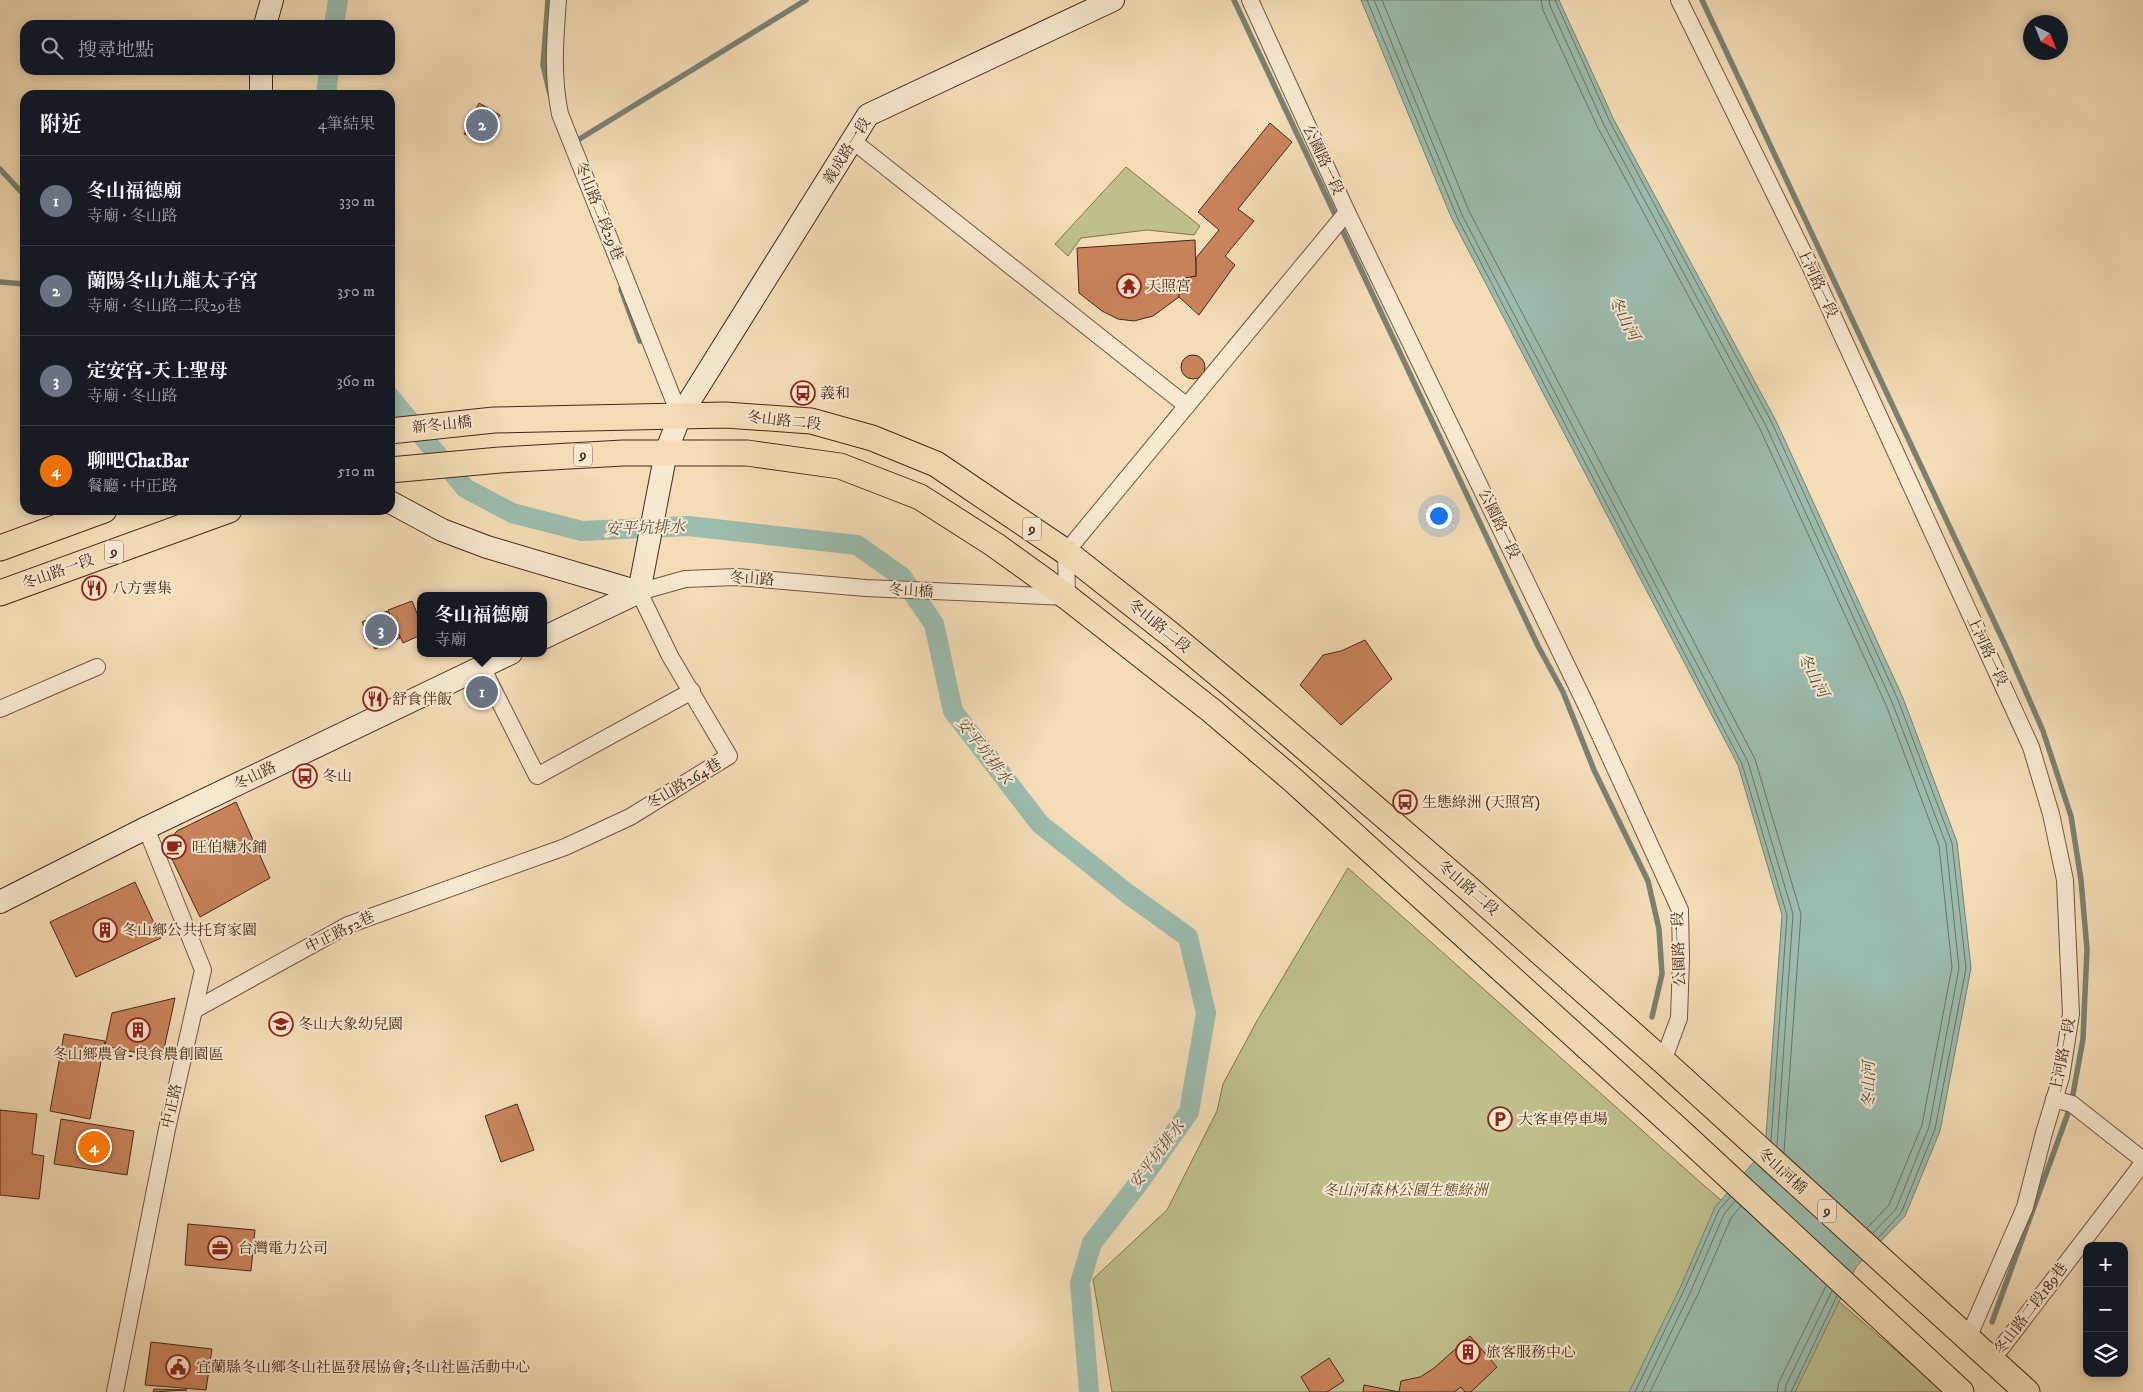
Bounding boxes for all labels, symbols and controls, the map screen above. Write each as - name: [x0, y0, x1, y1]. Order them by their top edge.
- north arrow: [2023, 15, 2068, 60]
- search box: [20, 20, 395, 75]
- icon: search: [38, 34, 66, 62]
- text: 搜尋地點: [78, 39, 154, 62]
- pin: 2: [466, 106, 498, 144]
- text: 附近: [40, 112, 82, 138]
- text: 4筆結果: [318, 114, 375, 134]
- street label: 義成路一段: [819, 114, 875, 188]
- street label: 公園路一段: [1299, 122, 1347, 198]
- street label: 冬山路二段29巷: [571, 159, 627, 263]
- text: 冬山福德廟: [87, 180, 182, 203]
- text: 1: [53, 191, 59, 211]
- text: 330 m: [339, 191, 375, 211]
- text: 寺廟 · 冬山路: [87, 206, 178, 226]
- street label: 上河路一段: [1793, 245, 1841, 321]
- text: 蘭陽冬山九龍太子宮: [87, 270, 258, 293]
- temple icon: 天照宮: [1116, 273, 1142, 299]
- place label: 天照宮: [1146, 277, 1191, 296]
- text: 2: [52, 281, 60, 301]
- text: 350 m: [337, 281, 375, 301]
- water label: 冬山河: [1604, 292, 1646, 347]
- text: 寺廟 · 冬山路二段29巷: [87, 296, 242, 316]
- text: 定安宮-天上聖母: [87, 360, 228, 383]
- text: 3: [53, 371, 59, 391]
- text: 360 m: [337, 371, 375, 391]
- bus stop icon: 義和: [790, 380, 816, 406]
- place label: 義和: [820, 384, 850, 403]
- text: 寺廟 · 冬山路: [87, 386, 178, 406]
- street label: 冬山路二段: [746, 408, 822, 434]
- street label: 新冬山橋: [411, 412, 473, 438]
- road number: 9: [574, 444, 592, 466]
- text: 聊吧ChatBar: [87, 450, 189, 473]
- text: 4: [51, 461, 61, 481]
- text: 510 m: [337, 461, 375, 481]
- text: 餐廳 · 中正路: [87, 476, 178, 496]
- street label: 公園路一段: [1474, 486, 1524, 562]
- your location: [1426, 503, 1452, 529]
- water label: 安平坑排水: [605, 517, 687, 539]
- road number: 9: [1023, 518, 1041, 540]
- road number: 9: [105, 540, 123, 564]
- street label: 冬山路一段: [20, 550, 96, 594]
- street label: 冬山路: [729, 568, 775, 590]
- restaurant icon: 八方雲集: [81, 575, 107, 601]
- place label: 八方雲集: [112, 579, 172, 598]
- street label: 冬山橋: [888, 580, 934, 602]
- popup: [417, 592, 547, 657]
- street label: 冬山路二段: [1124, 595, 1194, 657]
- text: 冬山福德廟: [434, 604, 530, 627]
- pin: 3: [365, 611, 397, 649]
- street label: 上河路一段: [1963, 613, 2011, 689]
- text: 寺廟: [434, 630, 467, 650]
- water label: 冬山河: [1793, 649, 1835, 704]
- pin: 1: [466, 673, 498, 711]
- restaurant icon: 舒食伴飯: [362, 686, 388, 712]
- place label: 舒食伴飯: [392, 690, 452, 709]
- water label: 安平坑排水: [951, 713, 1018, 790]
- street label: 冬山路264巷: [643, 754, 725, 814]
- street label: 冬山路: [231, 758, 279, 794]
- bus stop icon: 冬山: [292, 763, 318, 789]
- place label: 冬山: [322, 767, 352, 786]
- bus stop icon: 生態綠洲 (天照宮): [1392, 789, 1418, 815]
- place label: 生態綠洲 (天照宮): [1422, 793, 1540, 812]
- cafe icon: 旺伯糖水鋪: [161, 834, 187, 860]
- place label: 旺伯糖水鋪: [192, 838, 267, 857]
- street label: 冬山路二段: [1433, 856, 1503, 920]
- street label: 中正路52巷: [302, 907, 378, 957]
- street label: 公園路一段: [1668, 911, 1690, 987]
- building icon: 冬山鄉公共托育家園: [92, 917, 118, 943]
- place label: 冬山鄉公共托育家園: [122, 921, 257, 940]
- school or university icon: 冬山大象幼兒園: [268, 1011, 294, 1037]
- place label: 冬山大象幼兒園: [298, 1015, 403, 1034]
- street label: 上河路一段: [2047, 1016, 2079, 1094]
- building icon: 冬山鄉農會-良食農創園區: [125, 1017, 151, 1043]
- place label: 冬山鄉農會-良食農創園區: [52, 1045, 224, 1064]
- water label: 冬山河: [1859, 1058, 1879, 1109]
- street label: 中正路: [158, 1082, 186, 1130]
- parking icon: 大客車停車場: [1487, 1106, 1513, 1132]
- place label: 大客車停車場: [1518, 1110, 1608, 1129]
- water label: 安平坑排水: [1125, 1115, 1190, 1193]
- pin: 4: [78, 1128, 110, 1166]
- street label: 冬山河橋: [1753, 1144, 1811, 1198]
- park label: 冬山河森林公園生態綠洲: [1322, 1181, 1490, 1200]
- road number: 9: [1818, 1200, 1836, 1222]
- office icon: 台灣電力公司: [207, 1235, 233, 1261]
- place label: 台灣電力公司: [238, 1239, 328, 1258]
- map controls: [2083, 1242, 2128, 1377]
- button: +: [2083, 1242, 2128, 1287]
- street label: 冬山路二段189巷: [1990, 1259, 2072, 1359]
- button: −: [2083, 1287, 2128, 1332]
- button: layers: [2083, 1332, 2128, 1377]
- building icon: 旅客服務中心: [1455, 1339, 1481, 1365]
- place label: 旅客服務中心: [1486, 1343, 1576, 1362]
- public building icon: 宜蘭縣冬山鄉冬山社區發展協會;冬山社區活動中心: [165, 1354, 191, 1380]
- place label: 宜蘭縣冬山鄉冬山社區發展協會;冬山社區活動中心: [196, 1358, 530, 1377]

